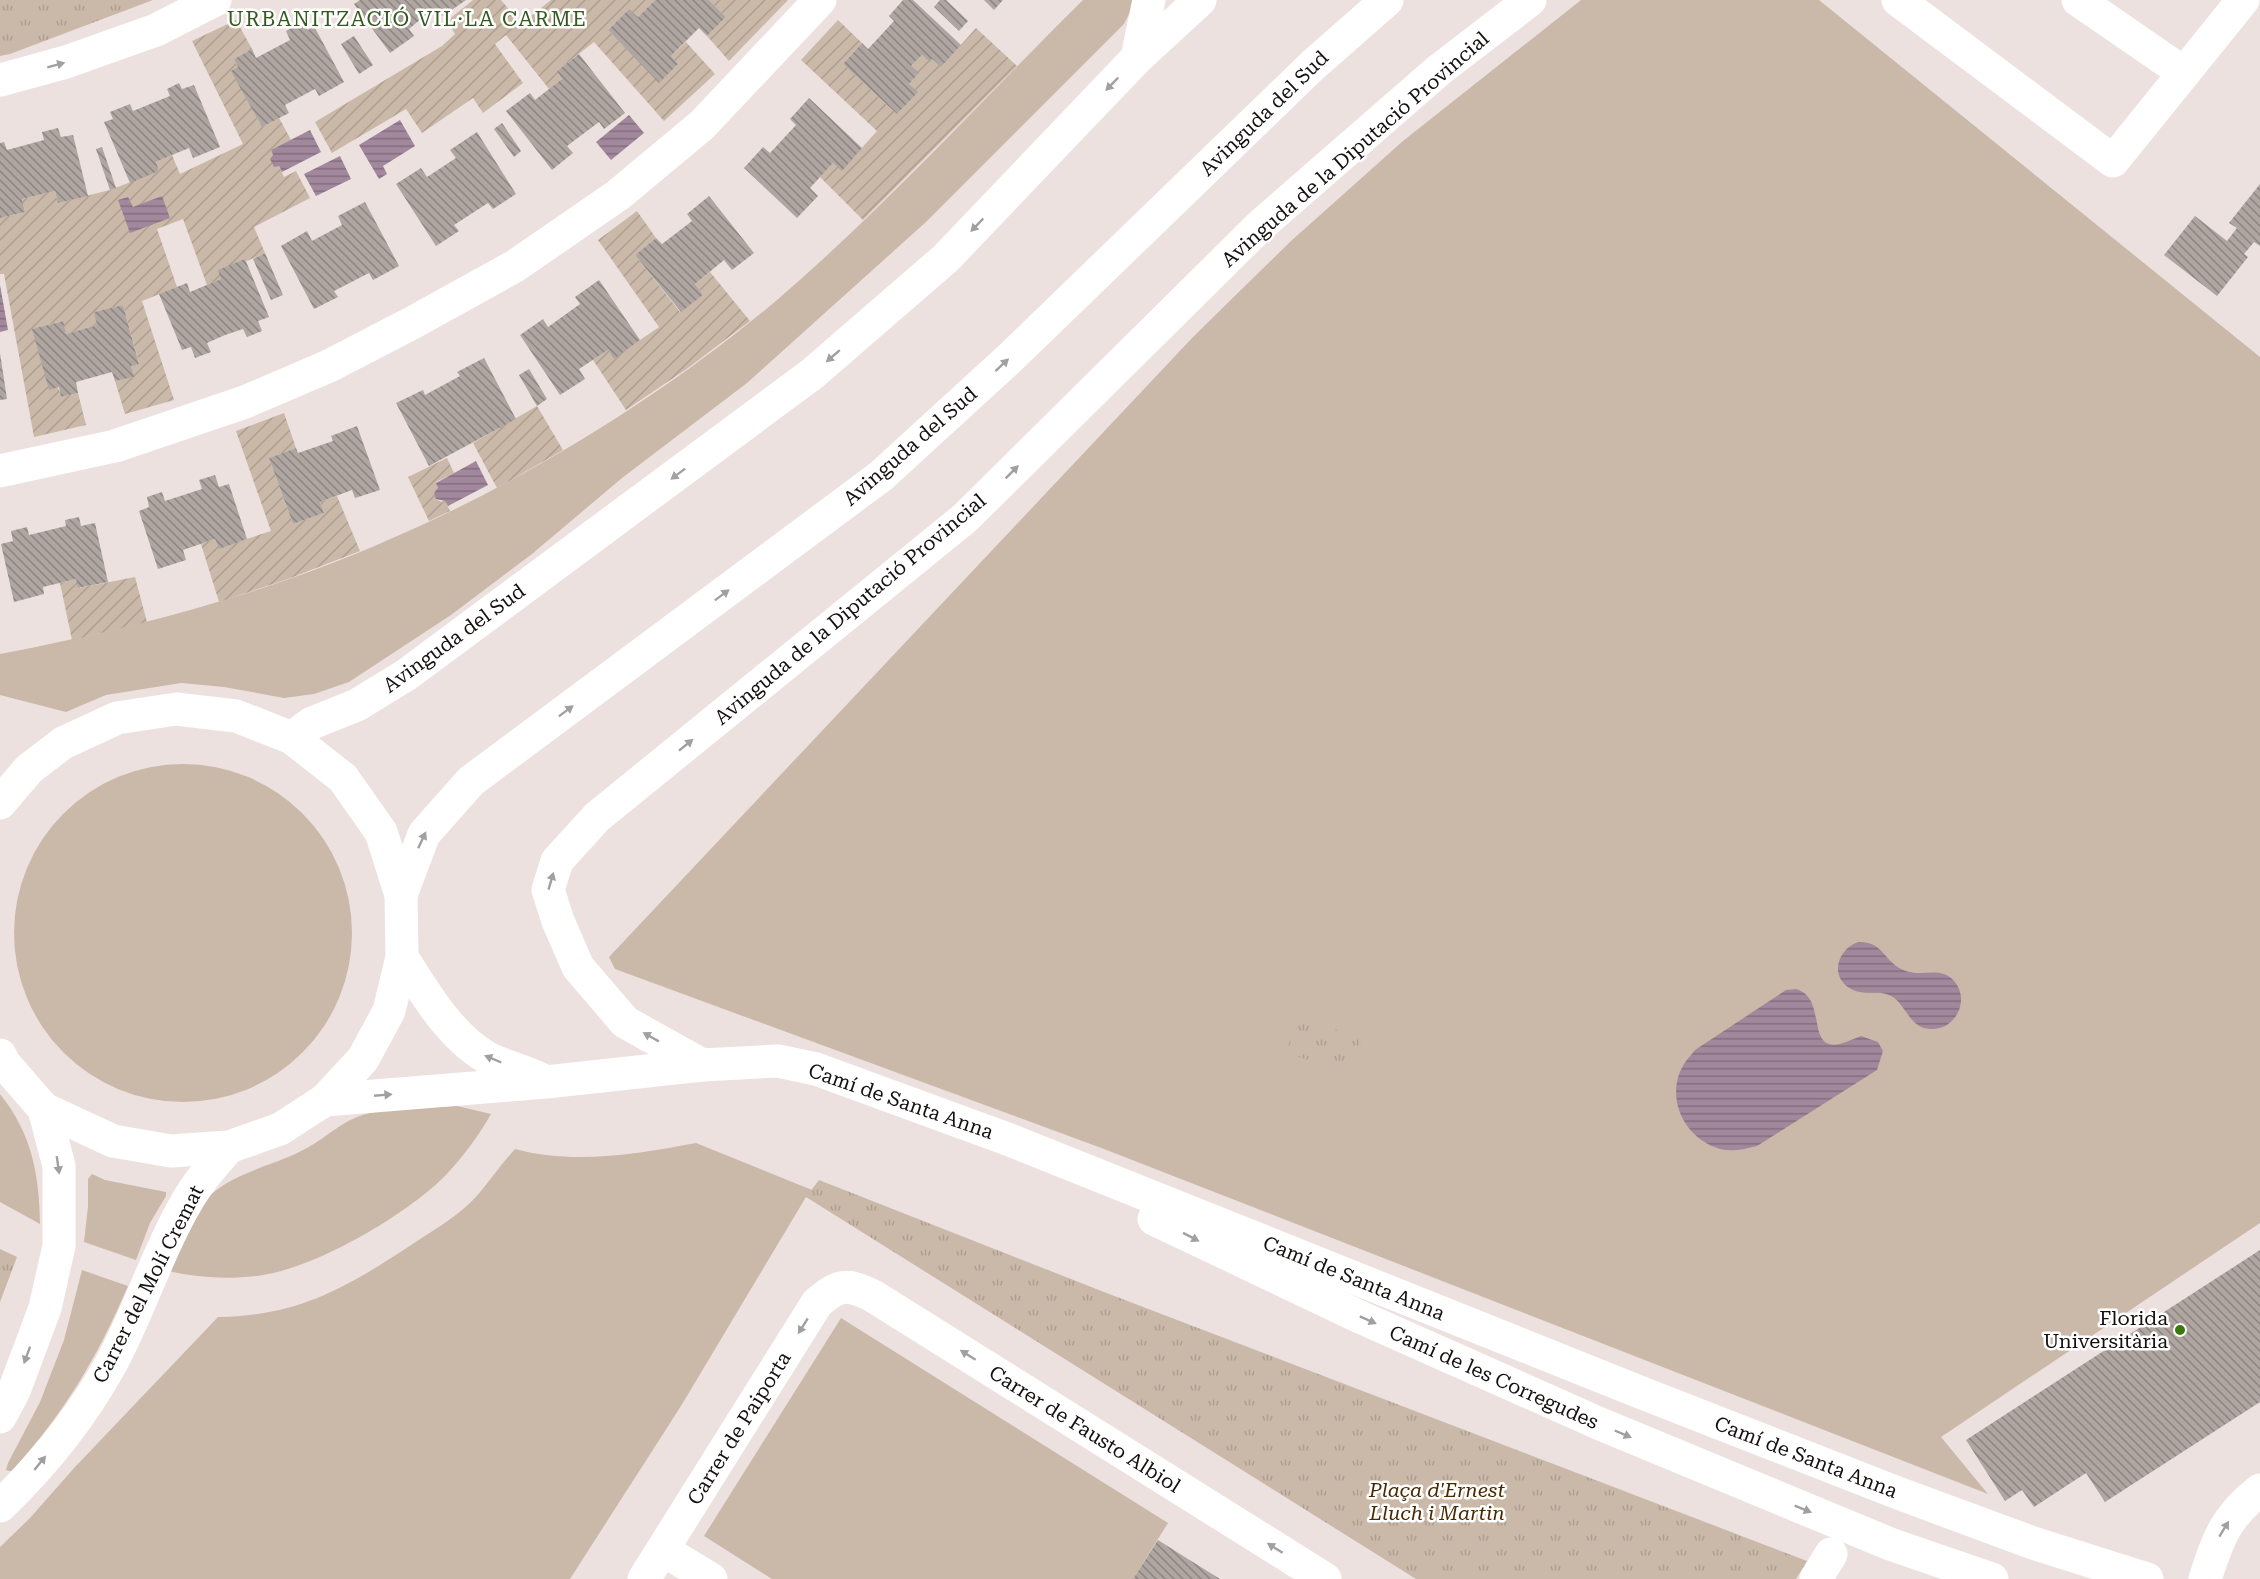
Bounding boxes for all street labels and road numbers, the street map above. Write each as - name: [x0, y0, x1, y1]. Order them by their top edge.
- street label: Avinguda de la Diputació Provincial: [1216, 26, 1494, 272]
- street label: Avinguda del Sud: [1195, 45, 1333, 180]
- street label: Avinguda del Sud: [838, 381, 982, 511]
- street label: Avinguda de la Diputació Provincial: [710, 489, 990, 729]
- street label: Avinguda del Sud: [378, 578, 530, 697]
- street label: Camí de Santa Anna: [805, 1058, 997, 1144]
- street label: Carrer del Molí Cremat: [88, 1180, 209, 1387]
- street label: Camí de Santa Anna: [1260, 1231, 1449, 1326]
- street label: Camí de les Corregudes: [1386, 1320, 1602, 1434]
- street label: Carrer de Paiporta: [682, 1347, 796, 1509]
- street label: Carrer de Fausto Albiol: [985, 1360, 1185, 1498]
- street label: Camí de Santa Anna: [1711, 1411, 1901, 1503]

